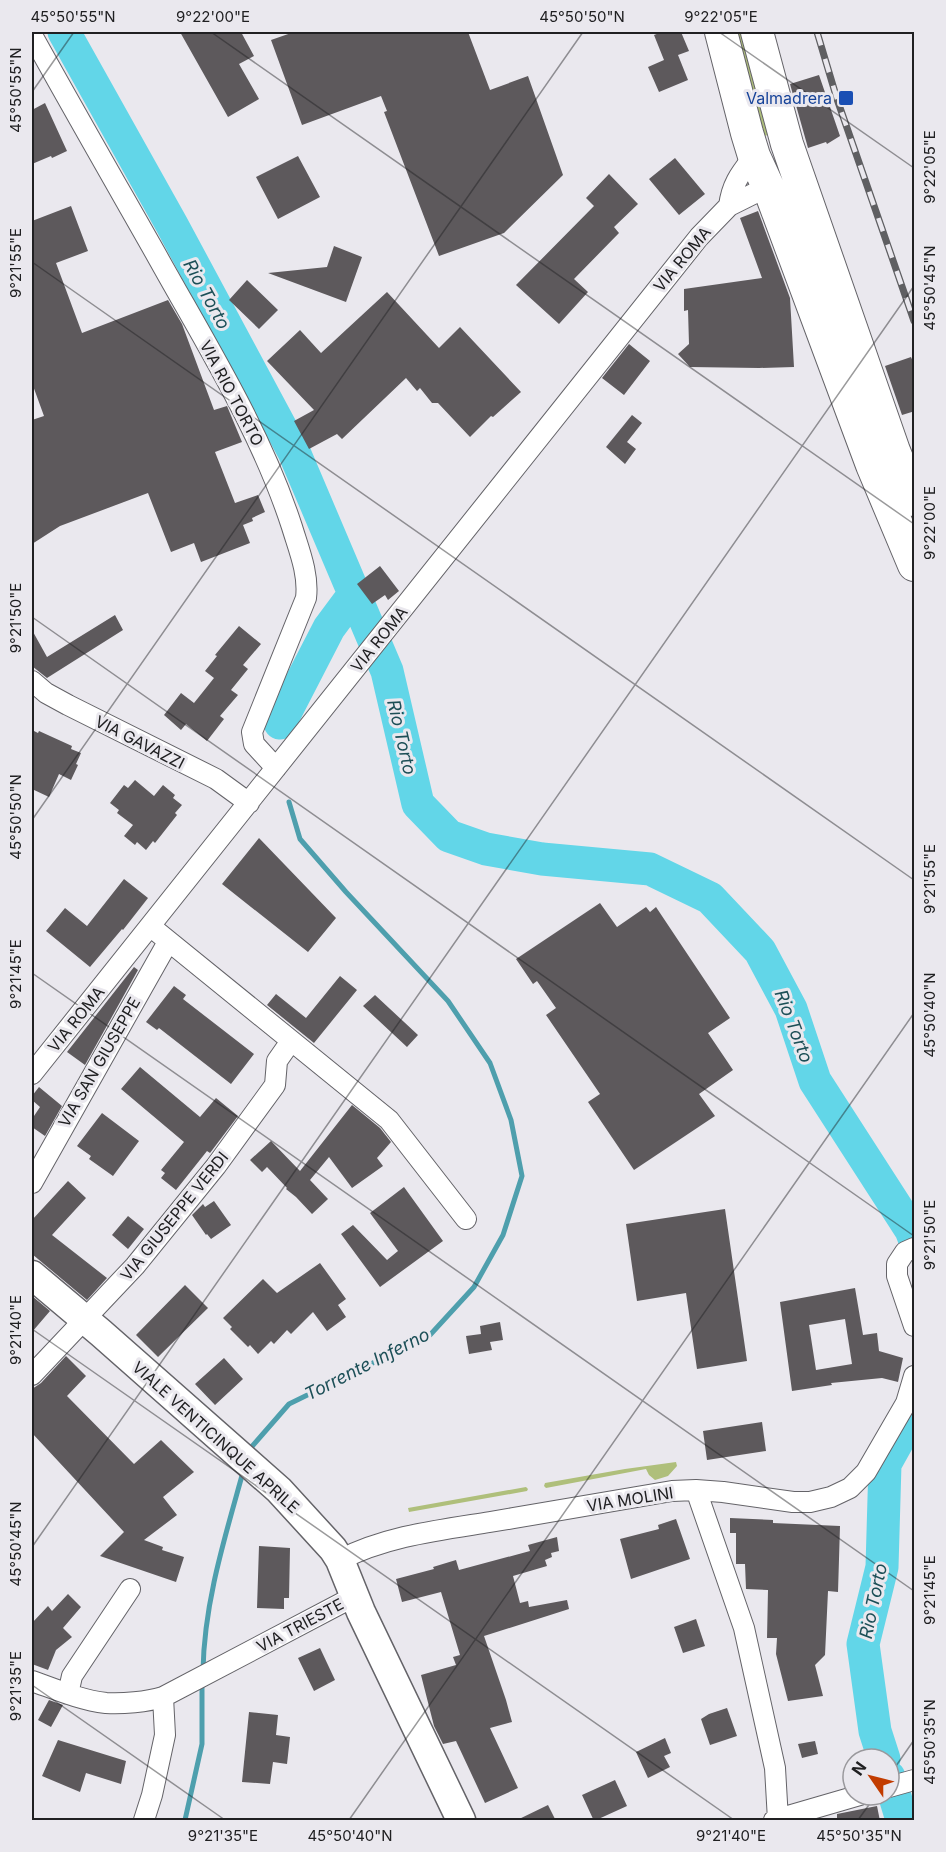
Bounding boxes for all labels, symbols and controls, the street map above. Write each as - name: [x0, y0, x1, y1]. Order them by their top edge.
- text: 45°50'55"N: [30, 7, 116, 26]
- text: 9°22'00"E: [176, 7, 250, 26]
- text: 45°50'50"N: [539, 7, 625, 26]
- text: 9°22'05"E: [684, 7, 758, 26]
- text: 45°50'55"N: [6, 47, 25, 133]
- place label: Valmadrera: [746, 88, 832, 108]
- marker: Valmadrera: [837, 89, 855, 107]
- text: 9°22'05"E: [920, 130, 939, 204]
- street label: VIA ROMA: [649, 222, 715, 296]
- text: 9°21'55"E: [6, 228, 25, 298]
- text: 45°50'45"N: [920, 246, 939, 330]
- water label: Rio Torto: [179, 255, 235, 333]
- street label: VIA RIO TORTO: [196, 337, 268, 449]
- text: 9°22'00"E: [920, 486, 939, 560]
- text: 9°21'50"E: [6, 583, 25, 653]
- street label: VIA ROMA: [346, 602, 412, 676]
- water label: Rio Torto: [383, 697, 421, 777]
- street label: VIA GAVAZZI: [92, 711, 188, 773]
- text: 45°50'50"N: [6, 774, 25, 860]
- text: 9°21'55"E: [920, 844, 939, 914]
- text: 9°21'45"E: [6, 939, 25, 1009]
- text: 45°50'40"N: [920, 972, 939, 1058]
- street label: VIA ROMA: [43, 982, 109, 1056]
- water label: Rio Torto: [770, 987, 818, 1065]
- street label: VIA SAN GIUSEPPE: [54, 993, 144, 1131]
- street label: VIA GIUSEPPE VERDI: [116, 1147, 232, 1285]
- text: 9°21'50"E: [920, 1200, 939, 1270]
- text: 9°21'40"E: [6, 1295, 25, 1365]
- water label: Torrente Inferno: [301, 1323, 433, 1405]
- street label: VIALE VENTICINQUE APRILE: [128, 1357, 304, 1517]
- street label: VIA MOLINI: [585, 1482, 675, 1516]
- text: 45°50'45"N: [6, 1502, 25, 1586]
- text: 9°21'45"E: [920, 1555, 939, 1625]
- water label: Rio Torto: [855, 1561, 891, 1641]
- street label: VIA TRIESTE: [253, 1594, 347, 1656]
- text: 9°21'35"E: [6, 1651, 25, 1721]
- text: 45°50'35"N: [920, 1699, 939, 1785]
- north arrow: [841, 1747, 901, 1807]
- text: N: [847, 1758, 870, 1779]
- text: 9°21'35"E: [188, 1826, 258, 1845]
- text: 45°50'40"N: [307, 1826, 393, 1845]
- text: 9°21'40"E: [696, 1826, 766, 1845]
- text: 45°50'35"N: [816, 1826, 902, 1845]

